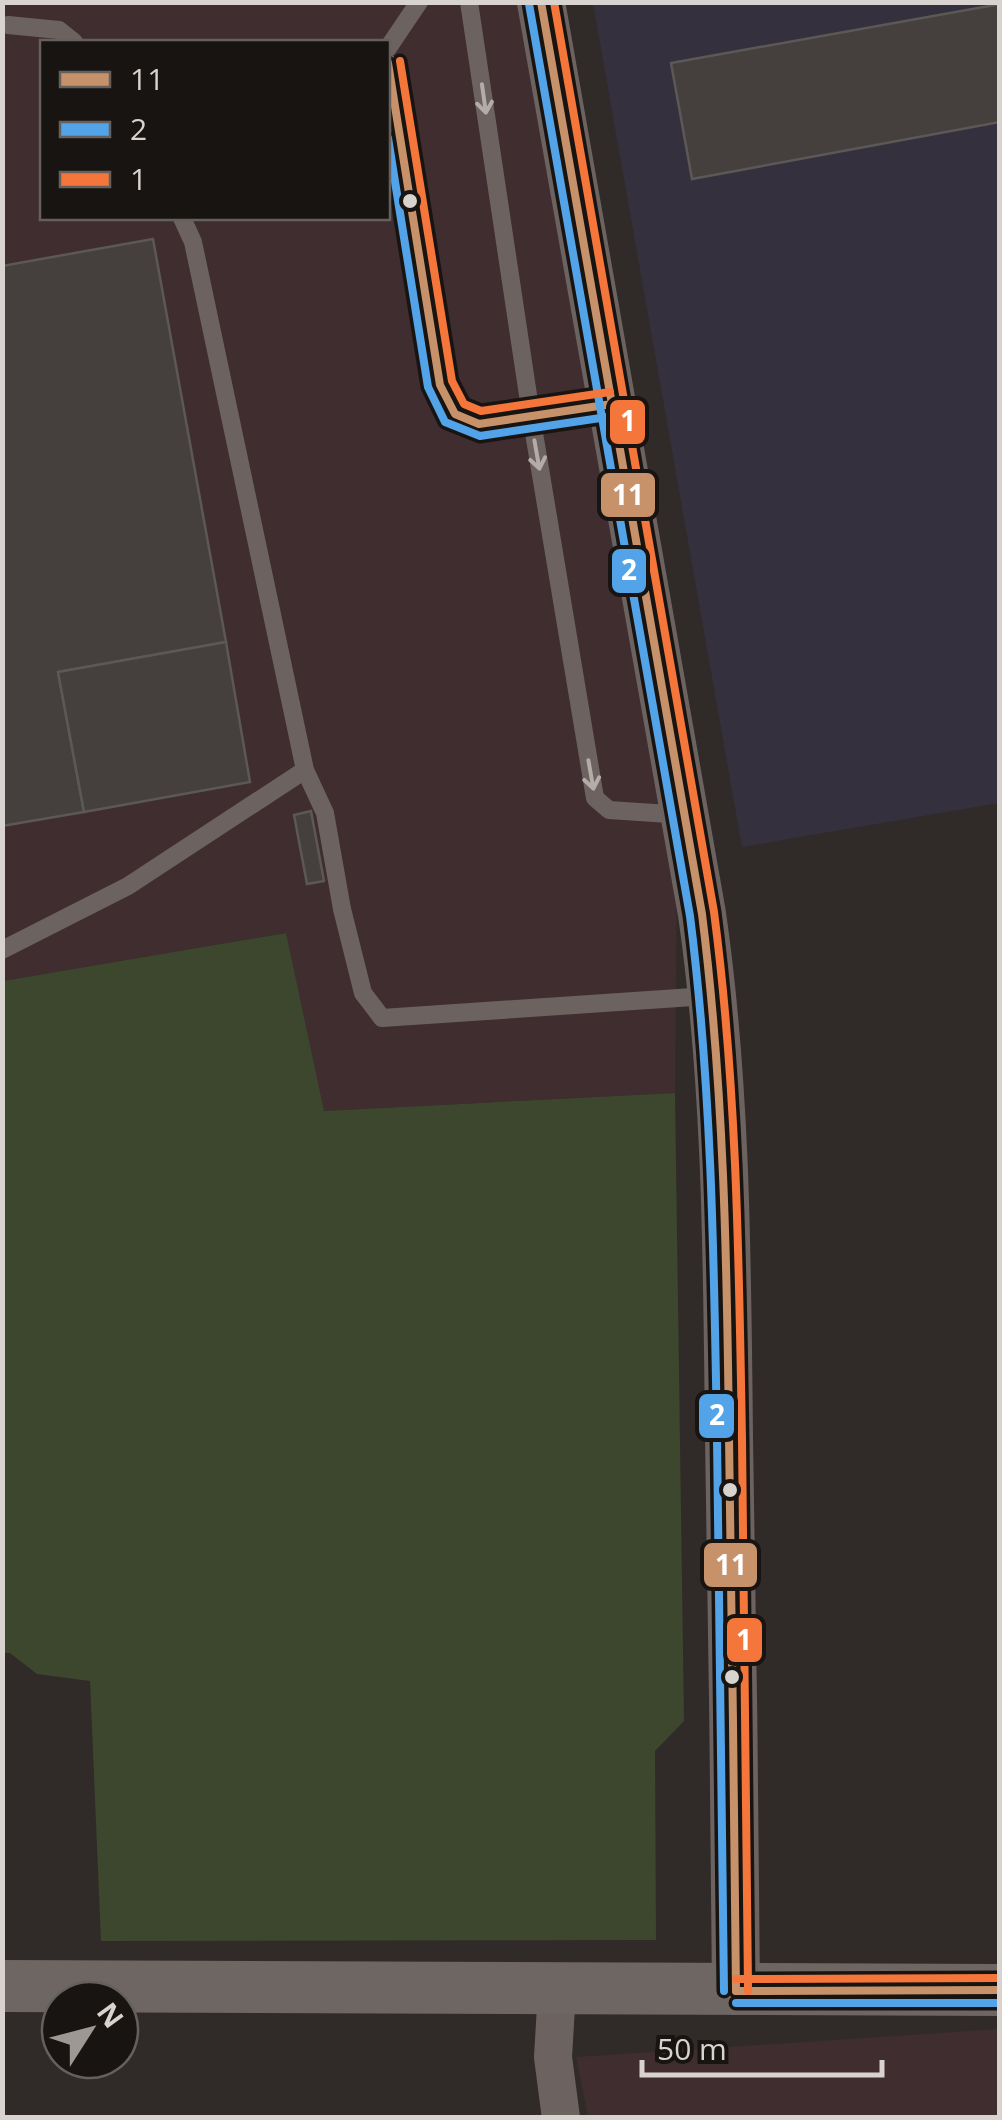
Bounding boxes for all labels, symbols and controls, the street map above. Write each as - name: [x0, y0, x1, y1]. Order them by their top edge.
- legend: [40, 40, 390, 220]
- text: 11: [130, 58, 164, 99]
- one-way arrow: [475, 82, 493, 115]
- text: 2: [130, 108, 147, 149]
- text: 1: [130, 158, 147, 199]
- unlabelled marker: [400, 191, 420, 211]
- line badge: 1: [608, 398, 647, 446]
- text: 1: [620, 401, 636, 439]
- one-way arrow: [528, 438, 547, 471]
- line badge: 11: [599, 471, 657, 519]
- text: 11: [612, 475, 644, 513]
- line badge: 2: [610, 547, 648, 595]
- text: 2: [621, 550, 637, 588]
- one-way arrow: [582, 759, 601, 791]
- line badge: 2: [697, 1392, 736, 1440]
- text: 2: [709, 1395, 725, 1433]
- unlabelled marker: [720, 1480, 740, 1500]
- line badge: 11: [702, 1541, 759, 1589]
- text: 11: [715, 1545, 747, 1583]
- line badge: 1: [725, 1616, 764, 1664]
- text: 1: [736, 1620, 752, 1658]
- unlabelled marker: [722, 1667, 742, 1687]
- north arrow: [40, 1980, 140, 2080]
- text: N: [89, 1994, 133, 2035]
- scale bar: [642, 2015, 882, 2077]
- text: 50 m: [657, 2028, 727, 2069]

